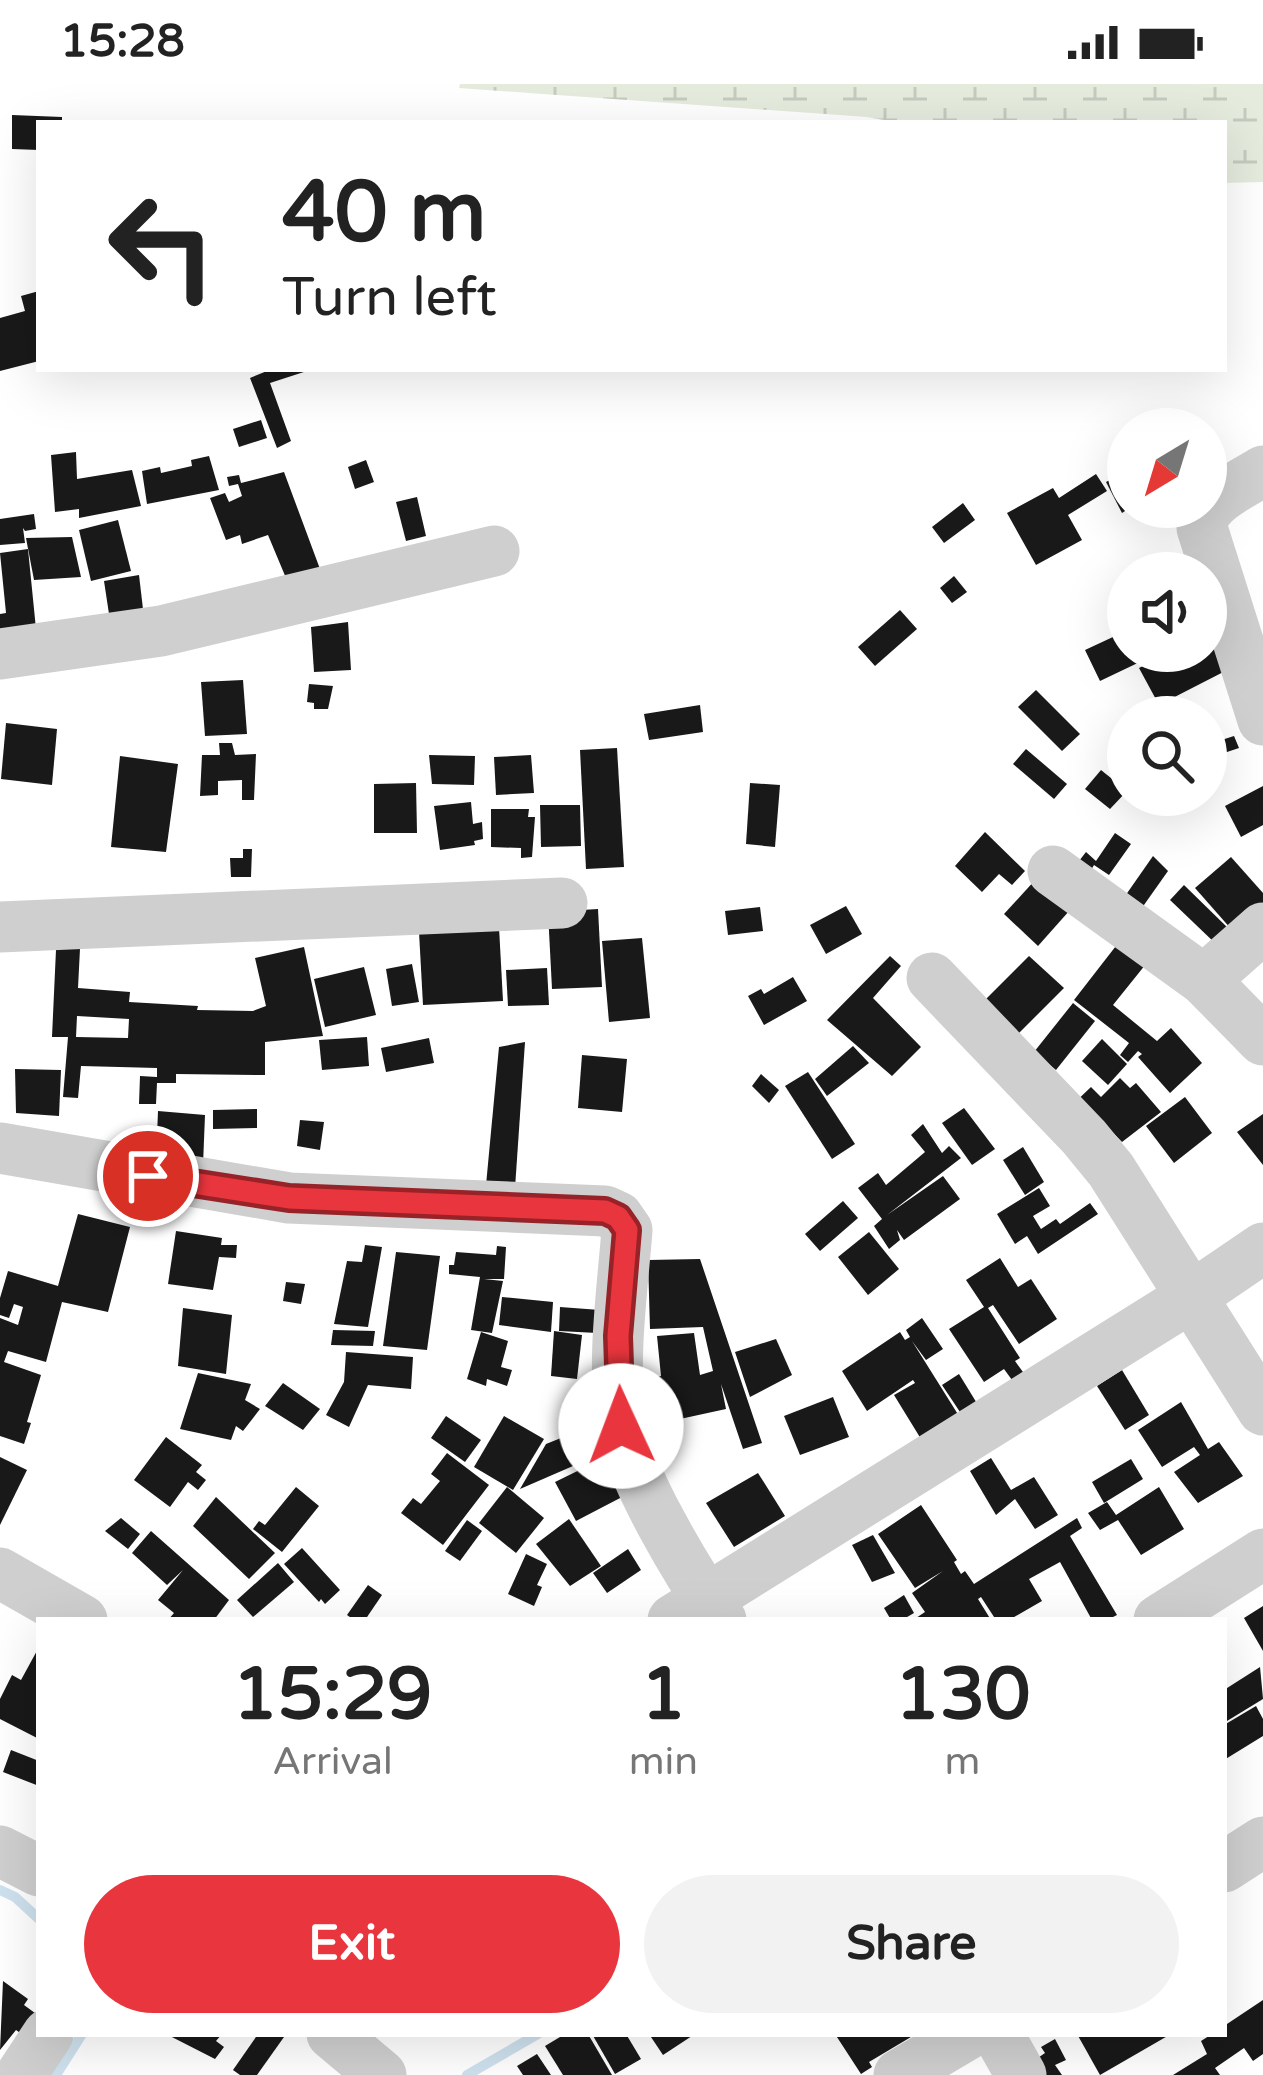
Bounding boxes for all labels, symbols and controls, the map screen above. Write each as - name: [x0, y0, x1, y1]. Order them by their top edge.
- text: 15:28: [60, 15, 185, 69]
- text: 40 m: [282, 163, 486, 264]
- icon: left: [84, 168, 240, 324]
- text: Turn left: [282, 265, 497, 330]
- north arrow: [1107, 408, 1227, 528]
- map controls: [1107, 408, 1227, 816]
- button: sound: [1107, 552, 1227, 672]
- button: search: [1107, 696, 1227, 816]
- pin: [97, 1125, 199, 1227]
- icon: arrive: [115, 1143, 181, 1209]
- position arrow: [558, 1363, 684, 1489]
- text: 15:29: [233, 1652, 432, 1739]
- text: 1: [641, 1652, 686, 1739]
- text: 130: [895, 1652, 1030, 1739]
- text: Arrival: [272, 1738, 393, 1785]
- text: min: [629, 1738, 698, 1785]
- text: m: [945, 1738, 980, 1785]
- button: Exit: [84, 1875, 620, 2013]
- button: Share: [644, 1875, 1179, 2013]

